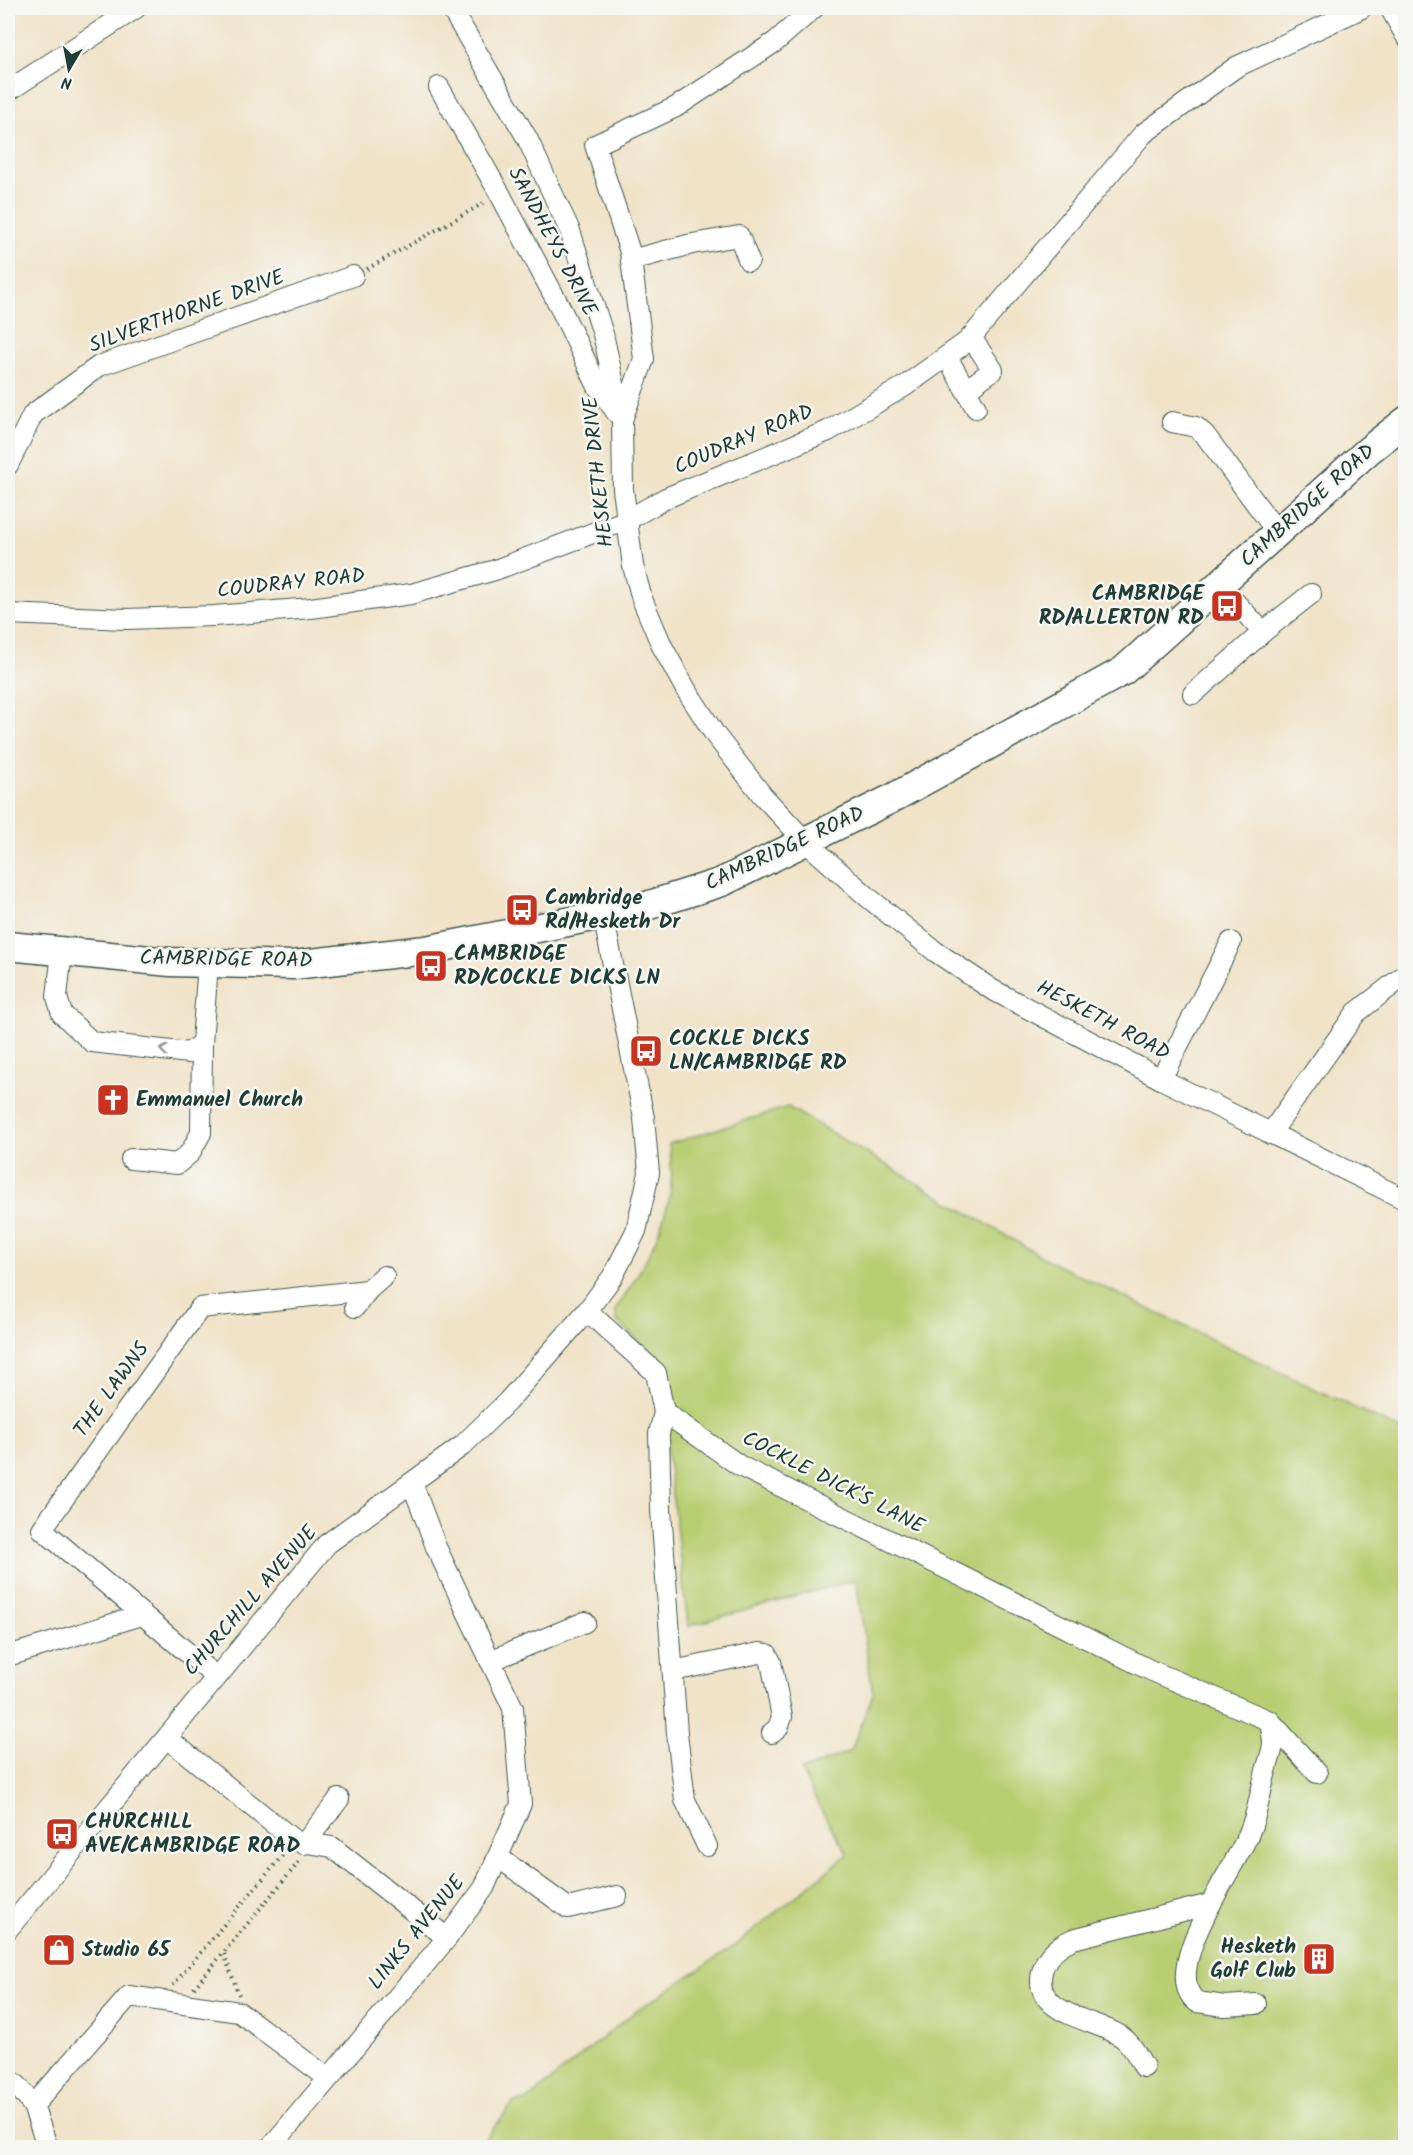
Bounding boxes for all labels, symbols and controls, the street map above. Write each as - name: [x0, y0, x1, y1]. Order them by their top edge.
- north arrow: [39, 39, 99, 99]
- text: N: [60, 69, 74, 95]
- street label: SANDHEYS DRIVE: [499, 161, 606, 323]
- street label: SILVERTHORNE DRIVE: [85, 261, 290, 363]
- street label: HESKETH DRIVE: [575, 394, 623, 549]
- street label: COUDRAY ROAD: [669, 396, 819, 484]
- street label: CAMBRIDGE ROAD: [1233, 436, 1383, 576]
- street label: COUDRAY ROAD: [215, 560, 367, 608]
- place label: CAMBRIDGE RD/ALLERTON RD: [1039, 578, 1205, 635]
- bus stop icon: CAMBRIDGE RD/ALLERTON RD: [1209, 588, 1245, 624]
- street label: CAMBRIDGE ROAD: [700, 798, 870, 900]
- place label: Cambridge Rd/Hesketh Dr: [545, 882, 682, 939]
- bus stop icon: Cambridge Rd/Hesketh Dr: [504, 892, 540, 928]
- place label: CAMBRIDGE RD/COCKLE DICKS LN: [454, 938, 660, 995]
- street label: CAMBRIDGE ROAD: [139, 942, 313, 978]
- bus stop icon: CAMBRIDGE RD/COCKLE DICKS LN: [413, 948, 449, 984]
- street label: HESKETH ROAD: [1030, 972, 1176, 1070]
- place label: COCKLE DICKS LN/CAMBRIDGE RD: [669, 1023, 847, 1080]
- bus stop icon: COCKLE DICKS LN/CAMBRIDGE RD: [628, 1033, 664, 1069]
- one-way arrow: [159, 1045, 169, 1057]
- church icon: Emmanuel Church: [95, 1082, 131, 1118]
- place label: Emmanuel Church: [136, 1084, 303, 1117]
- street label: THE LAWNS: [66, 1335, 158, 1445]
- street label: COCKLE DICK'S LANE: [736, 1423, 931, 1544]
- street label: CHURCHILL AVENUE: [176, 1517, 327, 1684]
- place label: CHURCHILL AVE/CAMBRIDGE ROAD: [85, 1806, 300, 1863]
- bus stop icon: CHURCHILL AVE/CAMBRIDGE ROAD: [44, 1816, 80, 1852]
- street label: LINKS AVENUE: [360, 1868, 474, 1998]
- place label: Hesketh Golf Club: [1210, 1931, 1296, 1988]
- shop icon: Studio 65: [41, 1932, 77, 1968]
- place label: Studio 65: [82, 1934, 172, 1967]
- building icon: Hesketh Golf Club: [1301, 1941, 1337, 1977]

